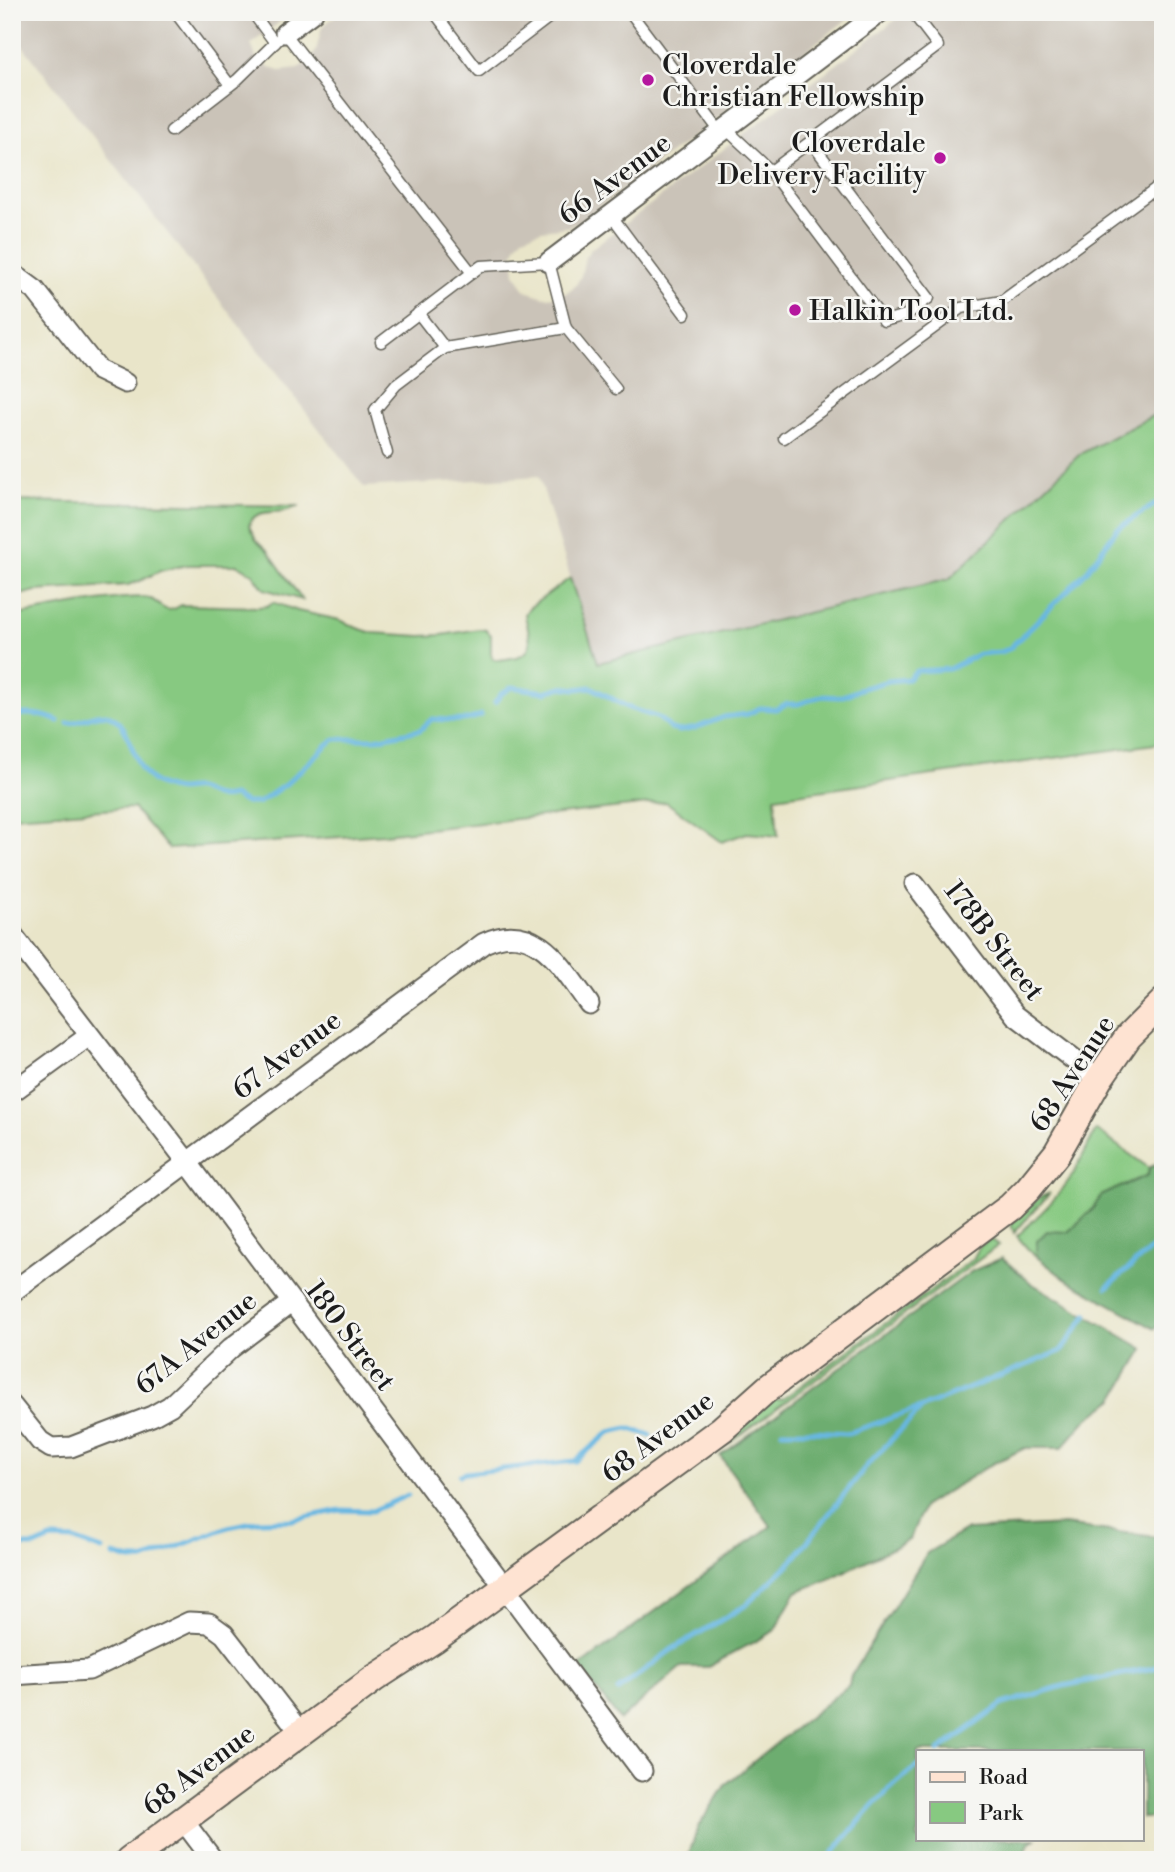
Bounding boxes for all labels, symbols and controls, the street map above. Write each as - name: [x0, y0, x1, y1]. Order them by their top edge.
- place label: Cloverdale Christian Fellowship: [662, 48, 925, 115]
- marker: Cloverdale Christian Fellowship: [640, 72, 656, 88]
- street label: 66 Avenue: [552, 126, 678, 233]
- place label: Cloverdale Delivery Facility: [718, 126, 926, 193]
- marker: Cloverdale Delivery Facility: [932, 150, 948, 166]
- place label: Halkin Tool Ltd.: [809, 294, 1014, 329]
- marker: Halkin Tool Ltd.: [787, 302, 803, 318]
- street label: 178B Street: [936, 874, 1052, 1008]
- street label: 67 Avenue: [225, 1003, 348, 1108]
- street label: 68 Avenue: [1022, 1009, 1123, 1139]
- street label: 180 Street: [297, 1274, 403, 1398]
- street label: 67A Avenue: [128, 1283, 264, 1403]
- street label: 68 Avenue: [595, 1383, 721, 1491]
- street label: 68 Avenue: [136, 1716, 262, 1824]
- legend: [916, 1750, 1144, 1840]
- text: Road: [979, 1765, 1028, 1791]
- text: Park: [979, 1801, 1024, 1827]

